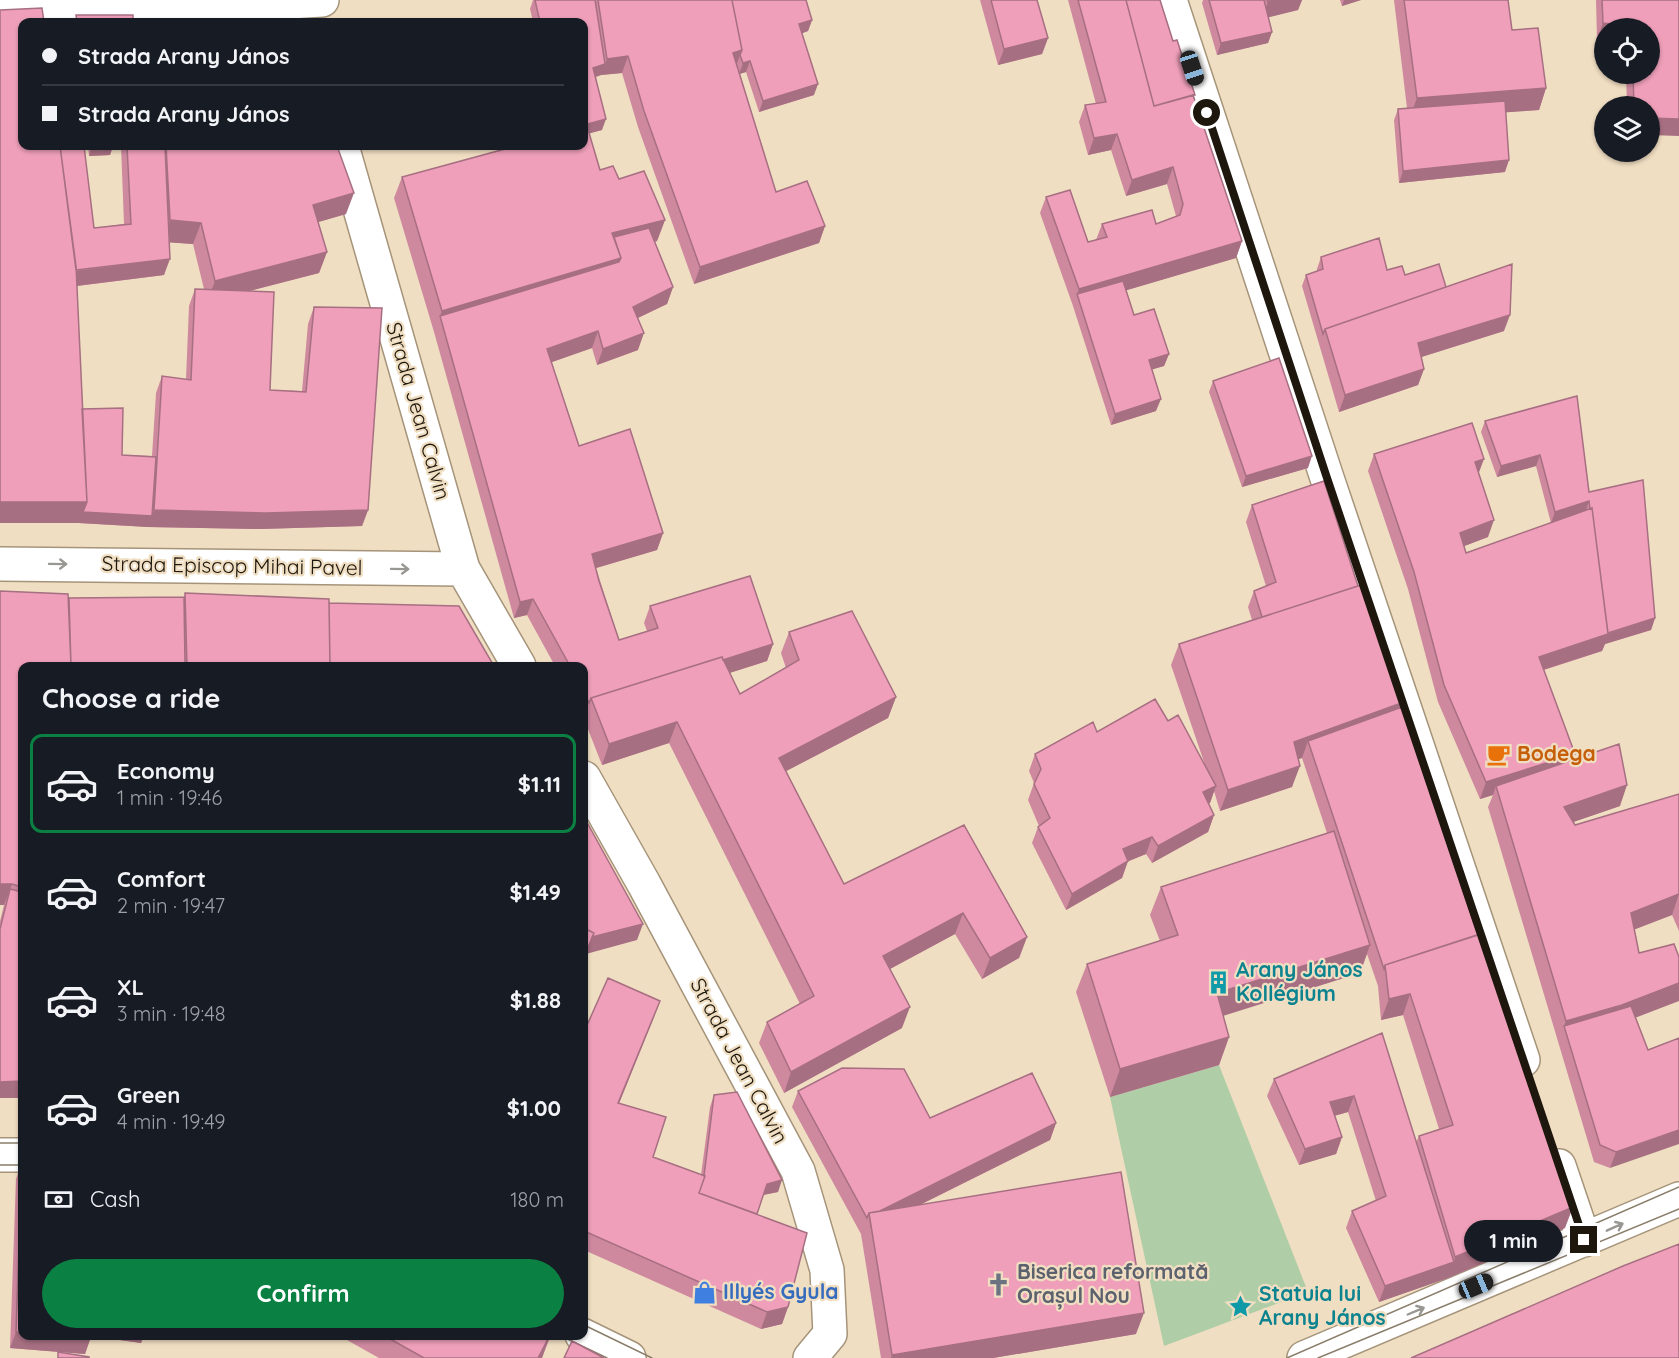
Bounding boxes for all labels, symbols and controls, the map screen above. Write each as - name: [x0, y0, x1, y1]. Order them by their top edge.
- map controls: [1594, 18, 1660, 162]
- button: locate: [1594, 18, 1660, 84]
- text: Strada Arany János: [78, 42, 290, 70]
- car: [1178, 48, 1206, 88]
- button: layers: [1594, 96, 1660, 162]
- route start: [1193, 99, 1220, 126]
- text: Strada Arany János: [78, 100, 290, 128]
- street label: Strada Jean Calvin: [381, 319, 457, 503]
- street label: Strada Episcop Mihai Pavel: [101, 550, 363, 580]
- one-way arrow: [48, 559, 68, 570]
- one-way arrow: [390, 563, 410, 574]
- text: Choose a ride: [42, 681, 220, 715]
- place label: Bodega: [1517, 740, 1596, 766]
- cafe icon: Bodega: [1486, 741, 1512, 767]
- icon: car: [45, 757, 99, 811]
- text: Economy: [117, 757, 215, 785]
- text: $1.11: [518, 770, 561, 798]
- text: 1 min · 19:46: [117, 785, 222, 810]
- icon: car: [45, 865, 99, 919]
- text: Comfort: [117, 865, 206, 893]
- text: $1.49: [509, 878, 561, 906]
- text: 2 min · 19:47: [117, 893, 225, 918]
- place label: Arany János Kollégium: [1236, 956, 1363, 1006]
- building icon: Arany János Kollégium: [1205, 969, 1231, 995]
- icon: car: [45, 973, 99, 1027]
- text: XL: [117, 973, 144, 1001]
- street label: Strada Jean Calvin: [685, 973, 794, 1148]
- text: $1.88: [510, 986, 561, 1014]
- text: 3 min · 19:48: [117, 1001, 225, 1026]
- icon: car: [45, 1081, 99, 1135]
- text: Green: [117, 1081, 180, 1109]
- text: $1.00: [507, 1094, 561, 1122]
- text: 4 min · 19:49: [117, 1109, 226, 1134]
- icon: cash: [42, 1183, 75, 1216]
- text: Cash: [90, 1185, 141, 1213]
- text: 180 m: [510, 1187, 564, 1212]
- callout: 1 min: [1464, 1219, 1563, 1261]
- one-way arrow: [1605, 1221, 1623, 1232]
- route end: [1570, 1226, 1597, 1253]
- text: 1 min: [1489, 1228, 1538, 1253]
- place label: Biserica reformată Orașul Nou: [1017, 1258, 1208, 1310]
- button: Confirm: [42, 1259, 564, 1328]
- church icon: Biserica reformată Orașul Nou: [986, 1271, 1012, 1297]
- car: [1456, 1271, 1496, 1301]
- place label: Illyés Gyula: [723, 1278, 839, 1304]
- shop icon: Illyés Gyula: [692, 1279, 718, 1305]
- place label: Statuia lui Arany János: [1259, 1280, 1386, 1330]
- place icon: Statuia lui Arany János: [1228, 1293, 1254, 1319]
- one-way arrow: [1406, 1305, 1424, 1316]

